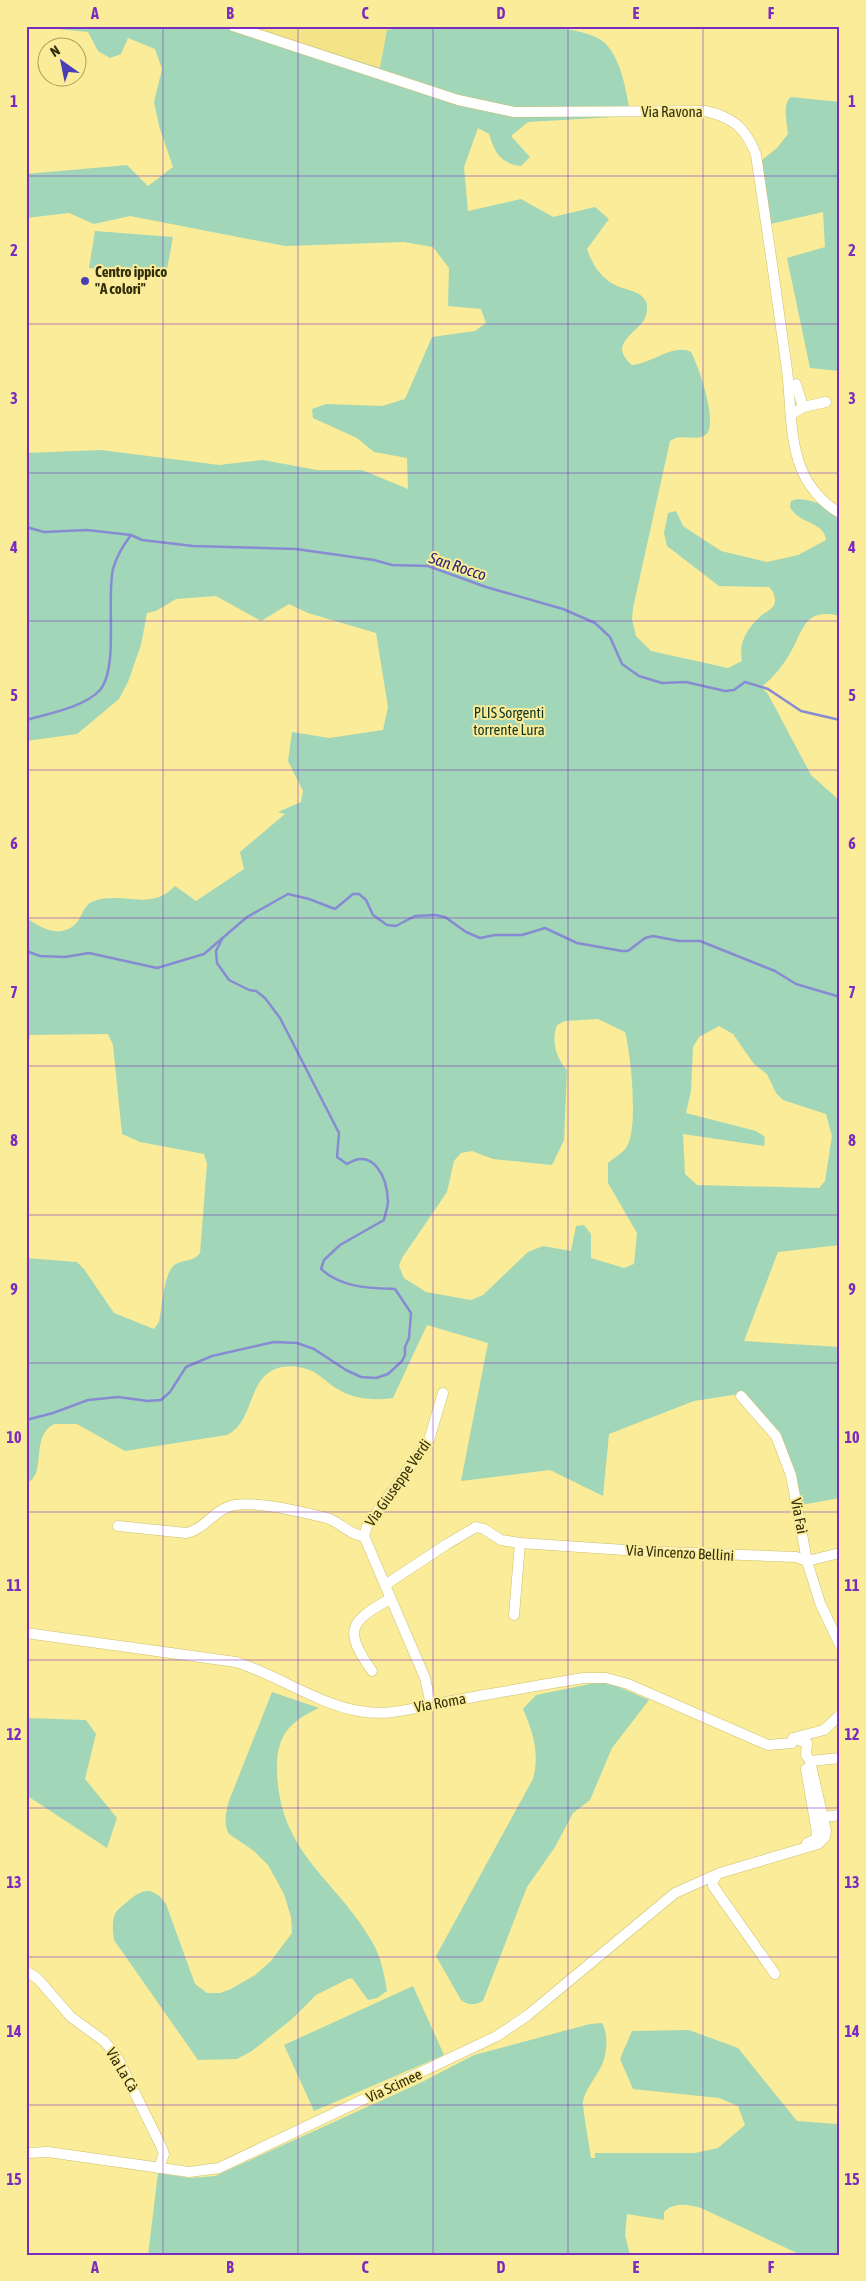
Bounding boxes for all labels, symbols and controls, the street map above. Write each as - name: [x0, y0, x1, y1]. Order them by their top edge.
- text: A: [90, 4, 99, 22]
- text: B: [226, 4, 234, 22]
- text: C: [361, 4, 369, 22]
- text: D: [497, 4, 506, 22]
- text: E: [633, 4, 640, 22]
- text: F: [768, 4, 775, 22]
- north arrow: [38, 38, 88, 88]
- text: N: [47, 42, 63, 60]
- text: 1: [10, 92, 18, 110]
- text: 1: [848, 92, 856, 110]
- street label: Via Ravona: [641, 103, 703, 120]
- text: 2: [10, 241, 18, 259]
- text: 2: [848, 241, 856, 259]
- place label: Centro ippico "A colori": [95, 263, 167, 297]
- marker: Centro ippico "A colori": [79, 275, 91, 287]
- text: 3: [10, 389, 18, 407]
- text: 3: [848, 389, 856, 407]
- text: 4: [9, 538, 18, 556]
- text: 4: [847, 538, 856, 556]
- water label: San Rocco: [426, 548, 489, 584]
- text: 5: [10, 686, 18, 704]
- text: 5: [848, 686, 856, 704]
- park label: PLIS Sorgenti torrente Lura: [473, 704, 545, 738]
- text: 6: [10, 834, 18, 852]
- text: 6: [848, 834, 856, 852]
- text: 7: [10, 983, 18, 1001]
- text: 7: [848, 983, 856, 1001]
- text: 8: [10, 1131, 18, 1149]
- text: 8: [848, 1131, 856, 1149]
- text: 9: [10, 1280, 18, 1298]
- text: 9: [848, 1280, 856, 1298]
- text: 10: [6, 1428, 22, 1446]
- text: 10: [844, 1428, 860, 1446]
- street label: Via Giuseppe Verdi: [361, 1436, 434, 1530]
- street label: Via Faì: [788, 1497, 811, 1535]
- street label: Via Vincenzo Bellini: [626, 1541, 734, 1564]
- text: 11: [6, 1576, 22, 1594]
- text: 11: [844, 1576, 860, 1594]
- street label: Via Roma: [413, 1690, 467, 1715]
- text: 12: [6, 1725, 22, 1743]
- text: 12: [844, 1725, 860, 1743]
- text: 13: [6, 1873, 22, 1891]
- text: 13: [844, 1873, 860, 1891]
- text: 14: [6, 2022, 22, 2040]
- text: 14: [844, 2022, 860, 2040]
- street label: Via La Cà: [103, 2045, 142, 2095]
- street label: Via Scimee: [363, 2065, 425, 2106]
- text: 15: [6, 2170, 22, 2188]
- text: 15: [844, 2170, 860, 2188]
- text: A: [90, 2258, 99, 2276]
- text: B: [226, 2258, 234, 2276]
- text: C: [361, 2258, 369, 2276]
- text: D: [497, 2258, 506, 2276]
- text: E: [633, 2258, 640, 2276]
- text: F: [768, 2258, 775, 2276]

